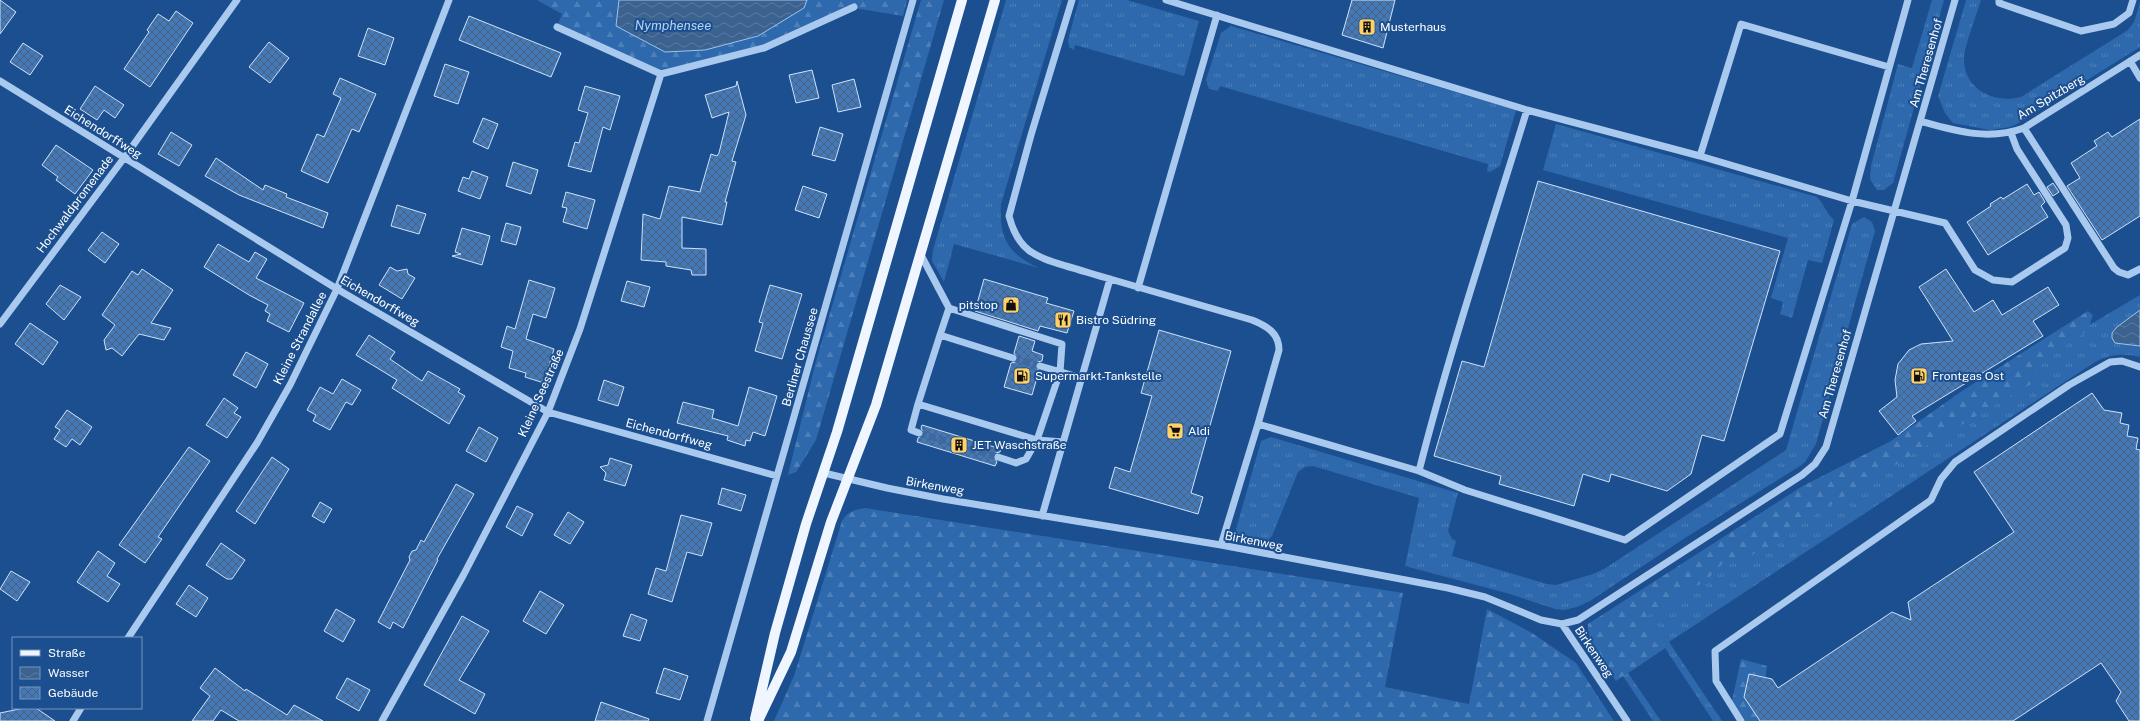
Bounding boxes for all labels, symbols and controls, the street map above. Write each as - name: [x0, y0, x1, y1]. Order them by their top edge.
- building icon: Musterhaus: [1357, 17, 1377, 37]
- street label: Am Theresenhof: [1907, 17, 1945, 109]
- water label: Nymphensee: [635, 18, 711, 33]
- place label: Musterhaus: [1380, 20, 1446, 34]
- street label: Am Spitzberg: [2015, 71, 2087, 123]
- street label: Eichendorffweg: [62, 103, 144, 161]
- street label: Hochwaldpromenade: [34, 152, 116, 256]
- street label: Eichendorffweg: [338, 273, 422, 329]
- street label: Kleine Strandallee: [270, 289, 330, 387]
- shop icon: pitstop: [1001, 295, 1021, 315]
- place label: pitstop: [959, 298, 998, 312]
- street label: Berliner Chaussee: [779, 306, 821, 408]
- restaurant icon: Bistro Südring: [1053, 310, 1073, 330]
- place label: Bistro Südring: [1076, 313, 1156, 327]
- street label: Am Theresenhof: [1816, 328, 1854, 420]
- street label: Kleine Seestraße: [515, 347, 567, 439]
- fuel station icon: Supermarkt-Tankstelle: [1012, 366, 1032, 386]
- fuel station icon: Frontgas Ost: [1909, 366, 1929, 386]
- place label: Supermarkt-Tankstelle: [1035, 369, 1162, 383]
- place label: Frontgas Ost: [1932, 369, 2004, 383]
- street label: Eichendorffweg: [624, 416, 714, 452]
- supermarket icon: Aldi: [1165, 421, 1185, 441]
- place label: Aldi: [1188, 424, 1210, 438]
- building icon: JET Waschstraße: [949, 435, 969, 455]
- place label: JET Waschstraße: [972, 438, 1067, 452]
- street label: Birkenweg: [905, 474, 965, 498]
- street label: Birkenweg: [1224, 528, 1284, 554]
- street label: Birkenweg: [1572, 624, 1616, 680]
- legend: [12, 637, 142, 709]
- text: Straße: [48, 646, 86, 660]
- text: Wasser: [48, 666, 89, 680]
- text: Gebäude: [48, 686, 98, 700]

